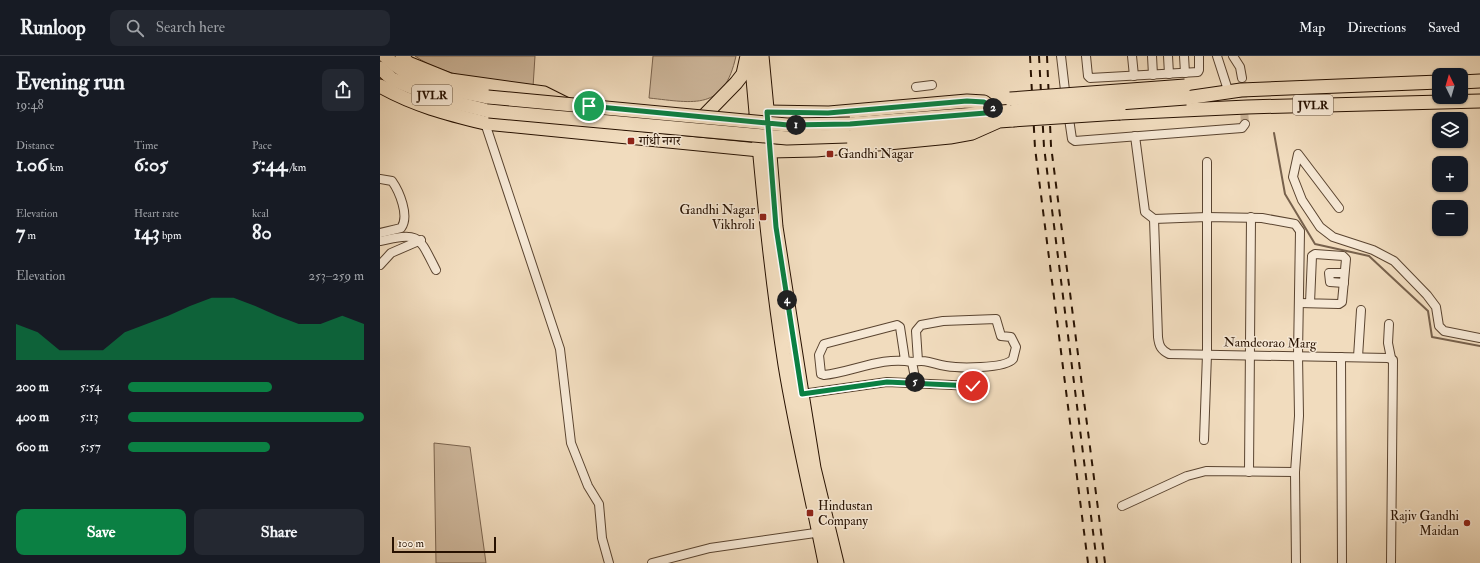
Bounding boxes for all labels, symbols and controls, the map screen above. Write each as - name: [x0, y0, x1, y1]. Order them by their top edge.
- search box: [110, 10, 390, 46]
- text: Runloop: [20, 16, 86, 40]
- icon: search: [124, 17, 146, 39]
- text: Search here: [156, 18, 225, 37]
- text: Map: [1299, 19, 1325, 36]
- text: Directions: [1347, 19, 1406, 36]
- text: Saved: [1428, 19, 1460, 36]
- text: Evening run: [16, 68, 125, 96]
- north arrow: [1432, 68, 1468, 104]
- map controls: [1432, 68, 1468, 236]
- button: share: [322, 69, 364, 111]
- road number: JVLR: [412, 85, 452, 105]
- pin: [572, 89, 606, 123]
- icon: arrive: [578, 95, 600, 117]
- road number: JVLR: [1293, 95, 1333, 115]
- text: 19:48: [16, 97, 44, 113]
- pin: 2: [983, 98, 1003, 118]
- text: 2: [990, 101, 996, 114]
- button: layers: [1432, 112, 1468, 148]
- pin: 1: [786, 115, 806, 135]
- text: 1: [794, 118, 798, 131]
- place label: गांधी नगर: [638, 133, 682, 149]
- marker: गांधी नगर: [626, 136, 636, 146]
- text: Distance: [16, 139, 54, 152]
- text: Time: [134, 139, 158, 152]
- text: Pace: [252, 139, 272, 152]
- place label: Gandhi Nagar: [838, 146, 914, 162]
- marker: Gandhi Nagar: [825, 149, 835, 159]
- text: 1.06: [16, 152, 47, 177]
- text: 6:05: [134, 152, 168, 177]
- text: 5:44: [252, 152, 287, 177]
- button: +: [1432, 156, 1468, 192]
- text: km: [47, 161, 63, 174]
- text: /km: [287, 161, 306, 174]
- button: −: [1432, 200, 1468, 236]
- place label: Gandhi Nagar Vikhroli: [679, 202, 756, 233]
- text: Elevation: [16, 207, 58, 220]
- text: Heart rate: [134, 207, 179, 220]
- text: kcal: [252, 207, 269, 220]
- marker: Gandhi Nagar Vikhroli: [758, 212, 768, 222]
- text: 7: [16, 220, 25, 245]
- text: 143: [134, 220, 160, 245]
- text: 80: [252, 220, 272, 245]
- text: m: [25, 229, 36, 242]
- text: bpm: [160, 229, 181, 242]
- text: Elevation: [16, 268, 66, 284]
- text: 253–259 m: [308, 268, 364, 284]
- pin: 4: [777, 290, 797, 310]
- text: 4: [784, 293, 790, 306]
- street label: Namdeorao Marg: [1223, 334, 1317, 352]
- pin: [956, 369, 990, 403]
- pin: 5: [905, 372, 925, 392]
- text: 5: [913, 375, 917, 388]
- icon: check: [962, 375, 984, 397]
- text: 200 m: [16, 379, 49, 395]
- text: 5:54: [80, 379, 101, 395]
- text: 400 m: [16, 409, 49, 425]
- text: 5:13: [80, 409, 99, 425]
- text: 600 m: [16, 439, 49, 455]
- text: 5:57: [80, 439, 101, 455]
- place label: Hindustan Company: [818, 498, 873, 530]
- marker: Hindustan Company: [805, 508, 815, 518]
- place label: Rajiv Gandhi Maidan: [1390, 508, 1460, 539]
- button: Save: [16, 509, 186, 555]
- button: Share: [194, 509, 364, 555]
- marker: Rajiv Gandhi Maidan: [1462, 518, 1472, 528]
- scale bar: [392, 535, 496, 554]
- text: 100 m: [398, 537, 424, 550]

